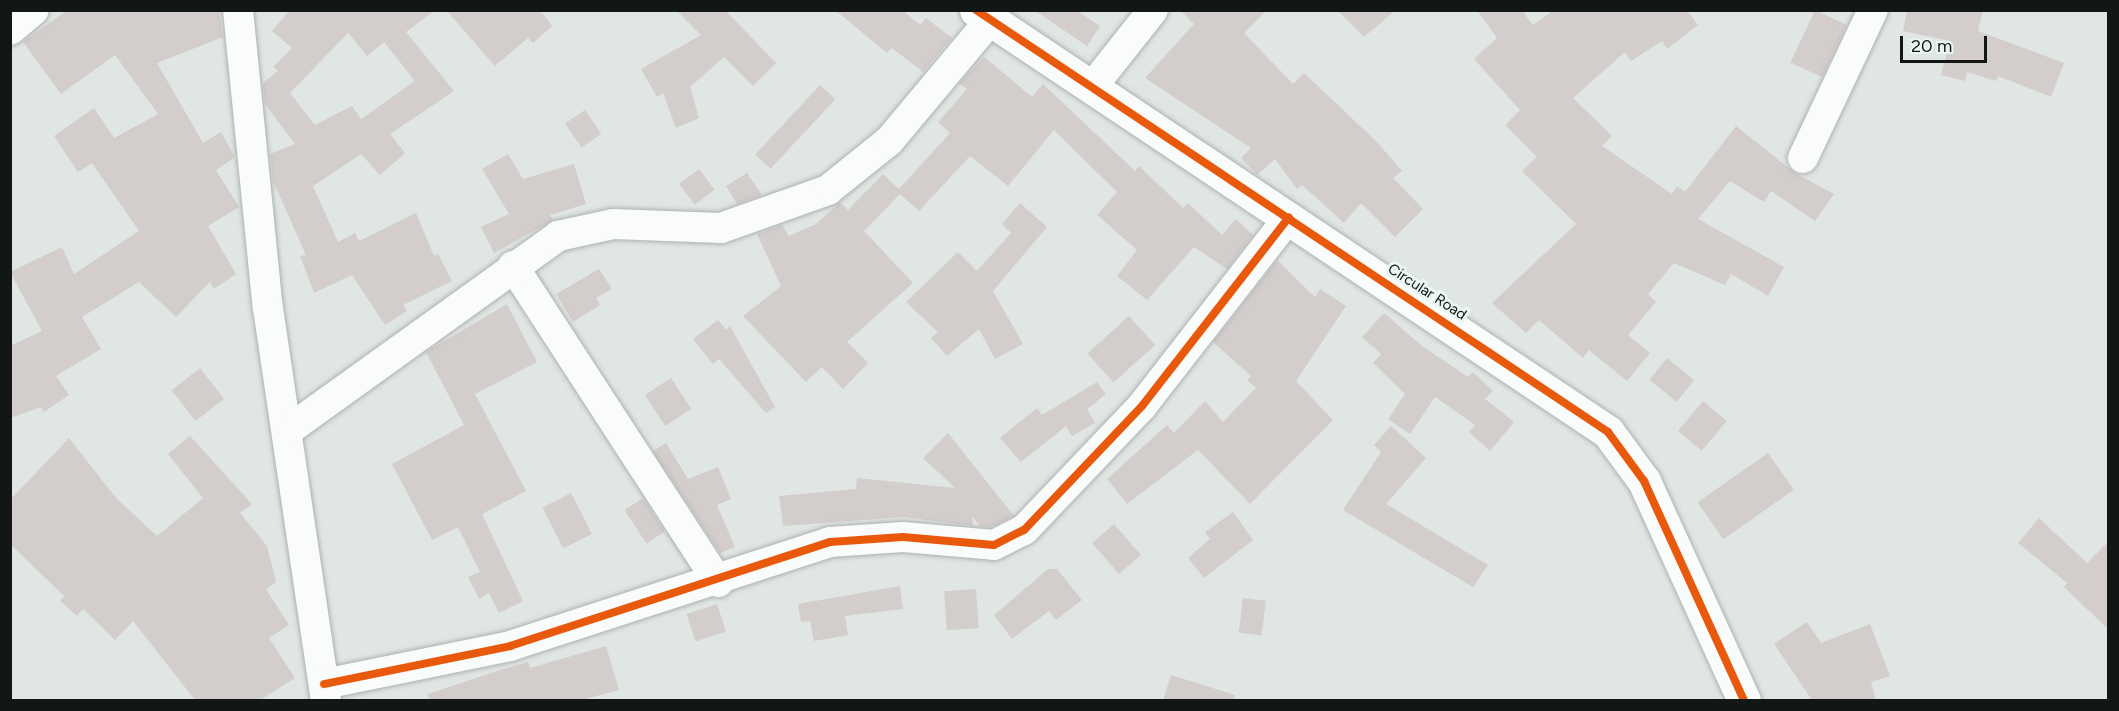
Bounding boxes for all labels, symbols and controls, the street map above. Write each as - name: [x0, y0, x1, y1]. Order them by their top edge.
- scale bar: [1903, 24, 1990, 62]
- text: 20 m: [1911, 35, 1952, 57]
- street label: Circular Road: [1384, 260, 1470, 324]

